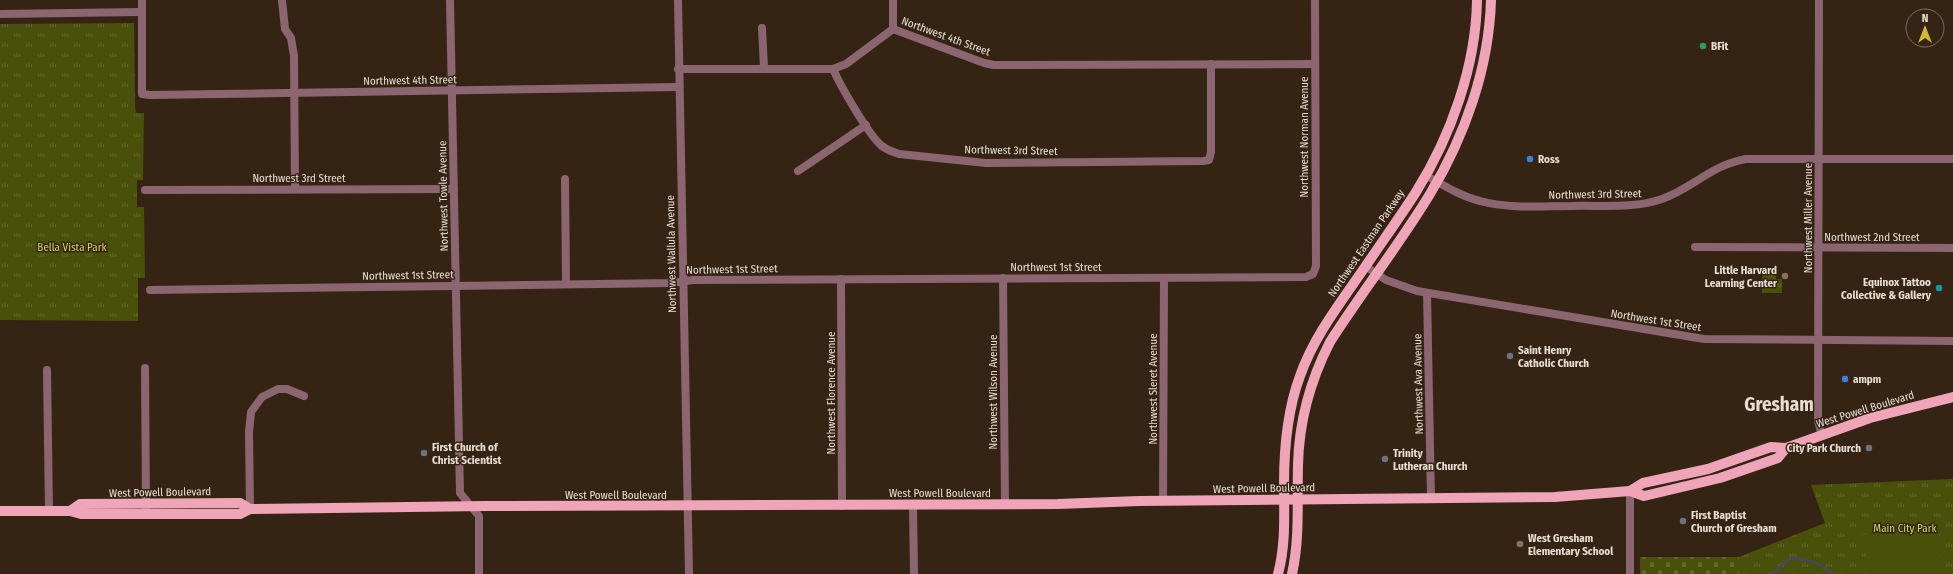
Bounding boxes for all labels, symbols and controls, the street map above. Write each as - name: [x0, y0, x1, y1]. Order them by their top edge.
- north arrow: [1905, 8, 1945, 48]
- text: N: [1922, 12, 1928, 25]
- street label: Northwest 4th Street: [900, 14, 992, 59]
- place label: BFit: [1711, 40, 1729, 53]
- marker: BFit: [1698, 41, 1708, 51]
- street label: Northwest 4th Street: [363, 73, 457, 88]
- street label: Northwest Norman Avenue: [1298, 77, 1311, 197]
- street label: Northwest Towle Avenue: [436, 141, 451, 251]
- street label: Northwest 3rd Street: [964, 143, 1058, 158]
- place label: Ross: [1538, 153, 1560, 166]
- marker: Ross: [1525, 154, 1535, 164]
- street label: Northwest Miller Avenue: [1802, 163, 1815, 273]
- street label: Northwest 3rd Street: [252, 172, 346, 185]
- street label: Northwest Eastman Parkway: [1326, 187, 1407, 299]
- street label: Northwest 3rd Street: [1548, 187, 1642, 202]
- street label: Northwest Wallula Avenue: [664, 195, 679, 313]
- street label: Northwest 2nd Street: [1824, 231, 1920, 244]
- park label: Bella Vista Park: [37, 241, 108, 254]
- street label: Northwest 1st Street: [1010, 261, 1102, 274]
- street label: Northwest 1st Street: [686, 262, 778, 277]
- place label: Little Harvard Learning Center: [1705, 264, 1778, 290]
- street label: Northwest 1st Street: [362, 268, 454, 283]
- marker: Little Harvard Learning Center: [1780, 271, 1790, 281]
- place label: Equinox Tattoo Collective & Gallery: [1841, 276, 1932, 302]
- marker: Equinox Tattoo Collective & Gallery: [1934, 283, 1944, 293]
- street label: Northwest 1st Street: [1610, 307, 1702, 334]
- street label: Northwest Florence Avenue: [825, 332, 838, 454]
- street label: Northwest Sleret Avenue: [1147, 333, 1160, 445]
- street label: Northwest Ava Avenue: [1411, 333, 1426, 434]
- street label: Northwest Wilson Avenue: [987, 334, 1000, 450]
- place label: Saint Henry Catholic Church: [1518, 344, 1589, 370]
- marker: Saint Henry Catholic Church: [1505, 351, 1515, 361]
- place label: ampm: [1853, 373, 1881, 386]
- marker: ampm: [1840, 374, 1850, 384]
- street label: West Powell Boulevard: [1814, 388, 1916, 431]
- district label: Gresham: [1744, 393, 1814, 416]
- place label: First Church of Christ Scientist: [432, 441, 502, 467]
- place label: City Park Church: [1787, 442, 1861, 455]
- marker: City Park Church: [1864, 443, 1874, 453]
- place label: Trinity Lutheran Church: [1393, 447, 1468, 473]
- marker: First Church of Christ Scientist: [419, 448, 429, 458]
- marker: Trinity Lutheran Church: [1380, 454, 1390, 464]
- street label: West Powell Boulevard: [1213, 481, 1315, 496]
- street label: West Powell Boulevard: [109, 485, 211, 500]
- street label: West Powell Boulevard: [889, 487, 991, 500]
- street label: West Powell Boulevard: [565, 489, 667, 502]
- place label: First Baptist Church of Gresham: [1691, 509, 1777, 535]
- marker: First Baptist Church of Gresham: [1678, 516, 1688, 526]
- park label: Main City Park: [1873, 522, 1938, 535]
- place label: West Gresham Elementary School: [1528, 532, 1614, 558]
- marker: West Gresham Elementary School: [1515, 539, 1525, 549]

